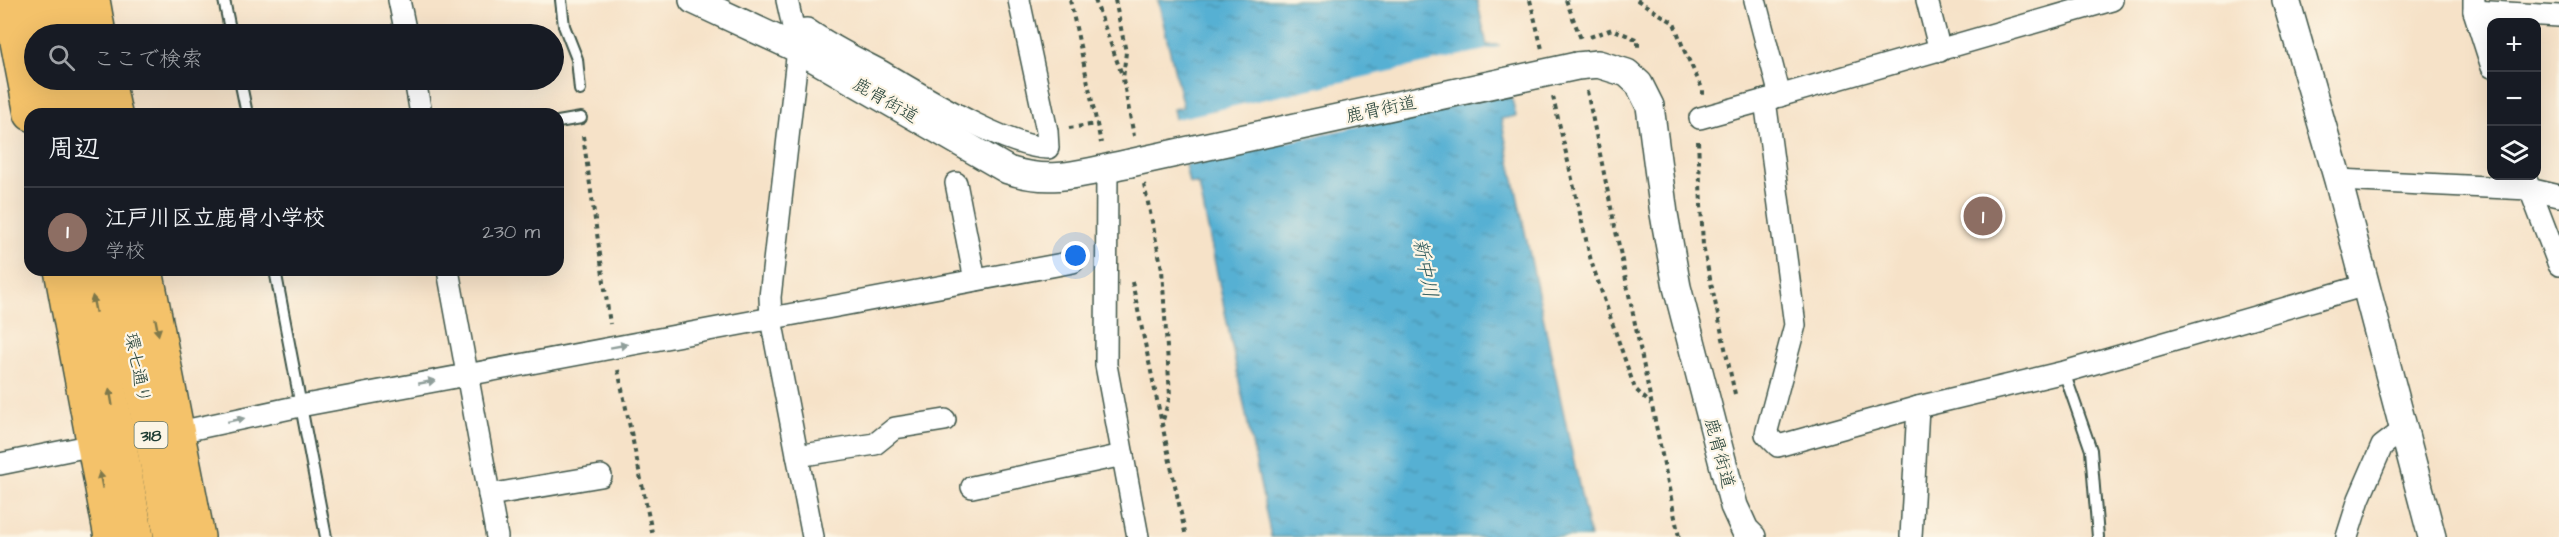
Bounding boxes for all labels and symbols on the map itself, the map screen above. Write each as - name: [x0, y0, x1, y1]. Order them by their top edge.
- street label: 鹿骨街道: [848, 72, 923, 129]
- street label: 鹿骨街道: [1343, 90, 1419, 129]
- pin: 1: [1964, 194, 2002, 238]
- water label: 新中川: [1406, 236, 1444, 300]
- your location: [1061, 241, 1090, 270]
- one-way arrow: [89, 294, 98, 313]
- one-way arrow: [153, 318, 163, 337]
- street label: 環七通り: [118, 330, 157, 406]
- one-way arrow: [609, 341, 628, 350]
- one-way arrow: [418, 377, 437, 386]
- one-way arrow: [106, 387, 115, 406]
- one-way arrow: [227, 415, 246, 424]
- street label: 鹿骨街道: [1698, 415, 1741, 491]
- road number: 318: [134, 422, 168, 448]
- one-way arrow: [96, 470, 105, 489]

